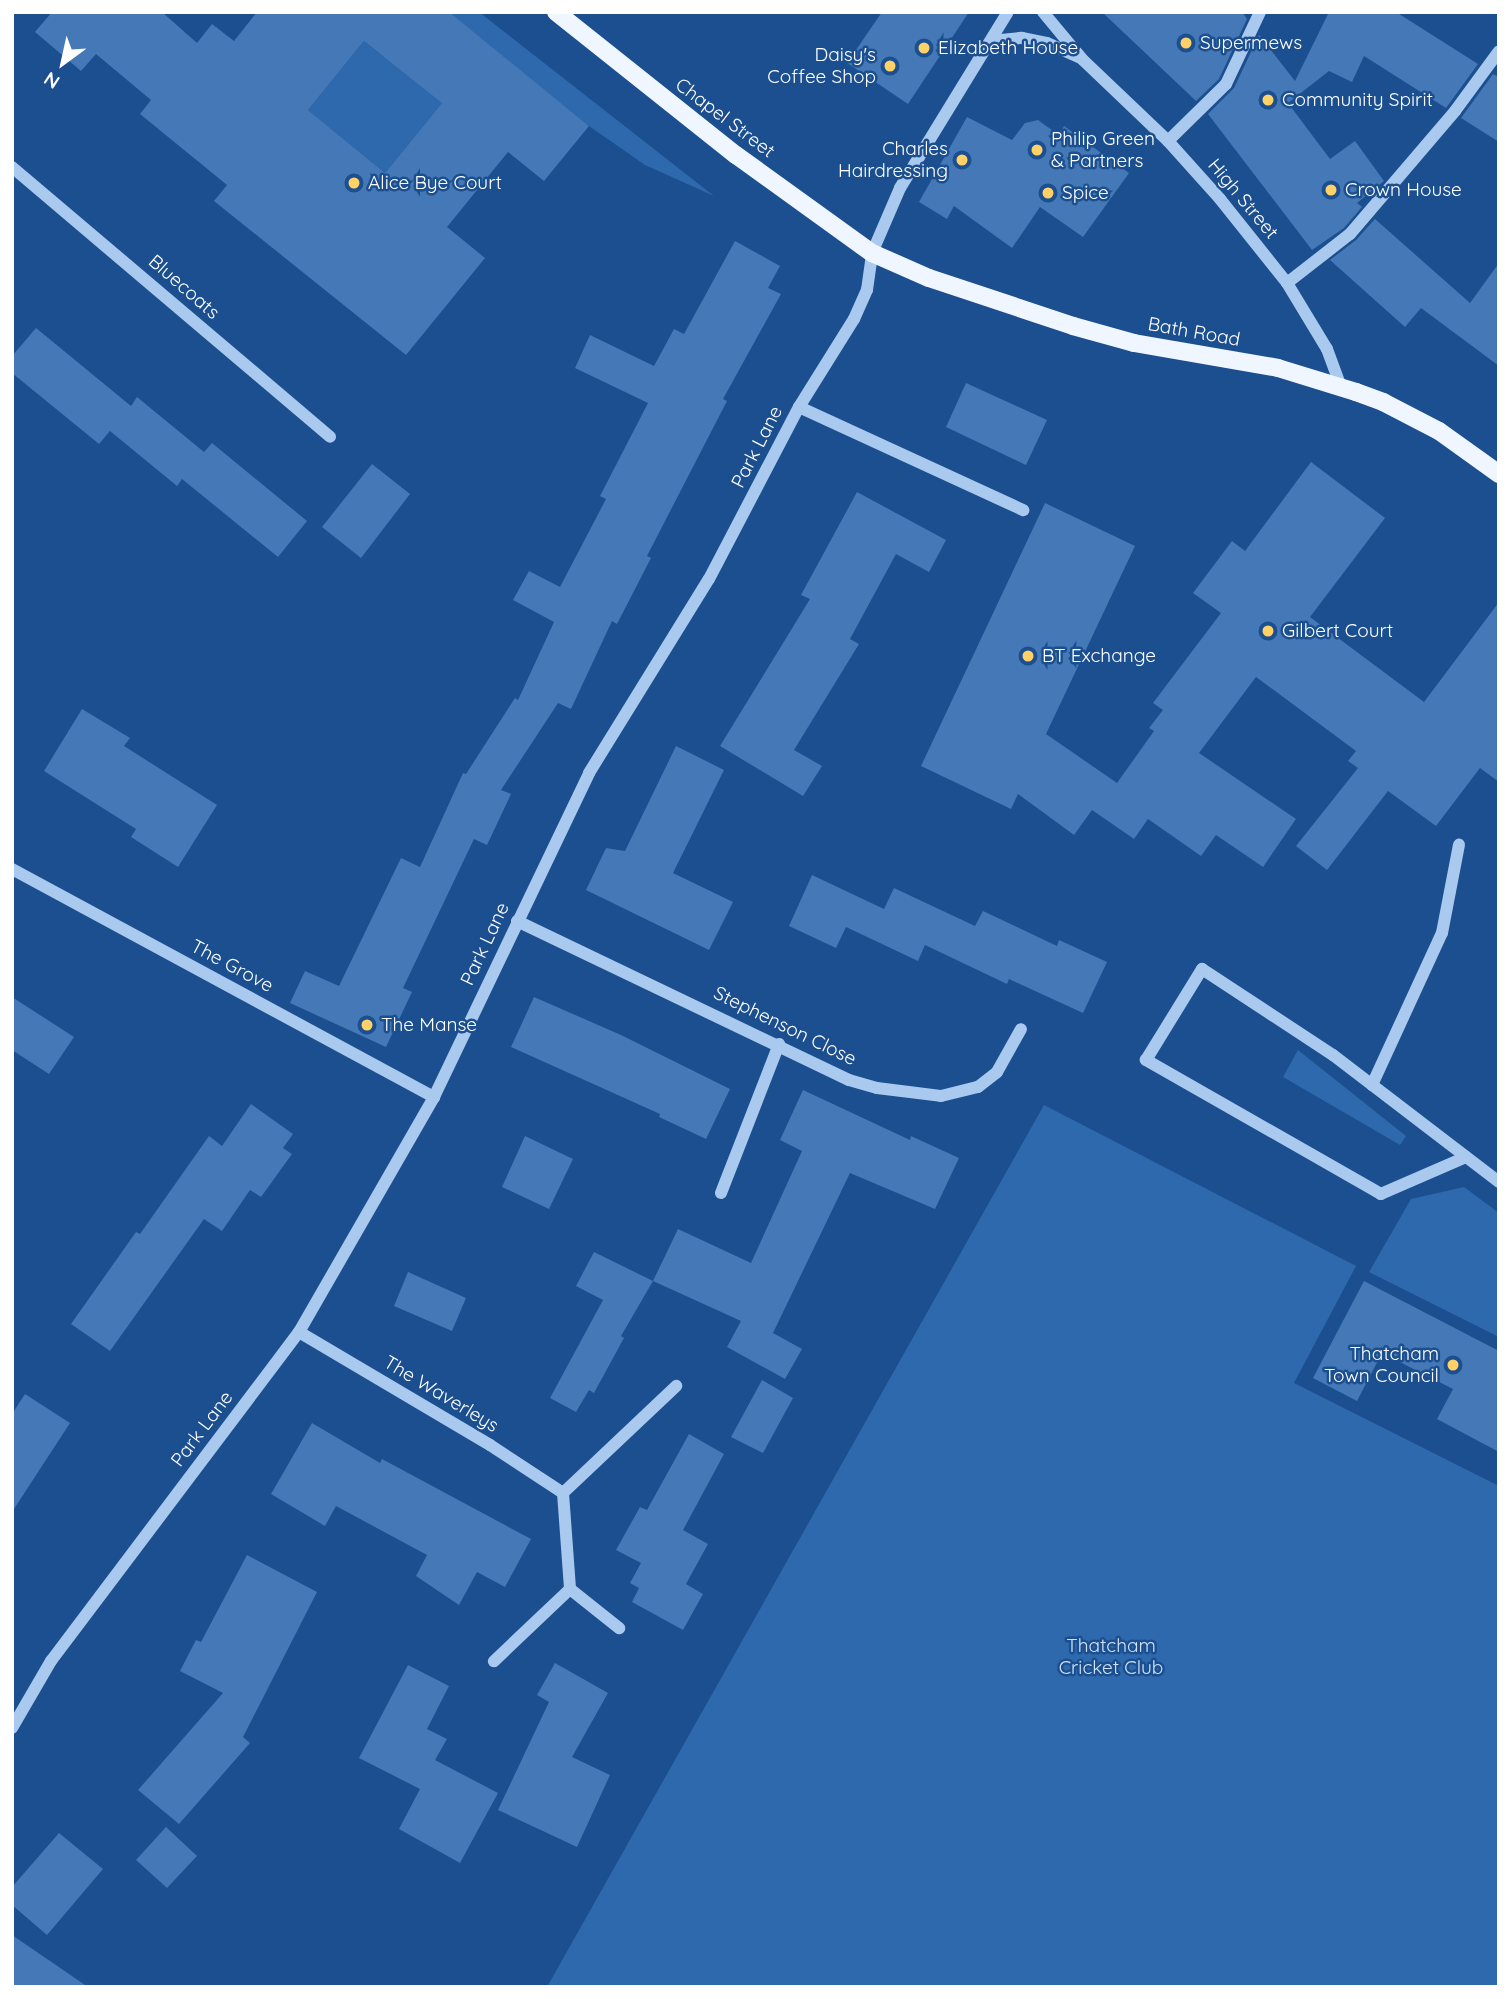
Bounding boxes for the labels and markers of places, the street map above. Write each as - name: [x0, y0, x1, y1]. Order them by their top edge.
- place label: Supermews: [1200, 32, 1302, 54]
- marker: Supermews: [1178, 35, 1194, 51]
- place label: Elizabeth House: [938, 37, 1078, 59]
- marker: Elizabeth House: [916, 40, 932, 56]
- place label: Daisy's Coffee Shop: [767, 44, 876, 88]
- marker: Daisy's Coffee Shop: [882, 58, 898, 74]
- place label: Community Spirit: [1282, 89, 1433, 111]
- marker: Community Spirit: [1260, 92, 1276, 108]
- place label: Philip Green & Partners: [1051, 128, 1155, 172]
- place label: Charles Hairdressing: [838, 138, 948, 182]
- marker: Philip Green & Partners: [1029, 142, 1045, 158]
- marker: Charles Hairdressing: [954, 152, 970, 168]
- place label: Alice Bye Court: [368, 172, 502, 194]
- marker: Alice Bye Court: [346, 175, 362, 191]
- place label: Crown House: [1345, 179, 1462, 201]
- place label: Spice: [1062, 182, 1109, 204]
- marker: Crown House: [1323, 182, 1339, 198]
- marker: Spice: [1040, 185, 1056, 201]
- place label: Gilbert Court: [1282, 620, 1393, 642]
- marker: Gilbert Court: [1260, 623, 1276, 639]
- place label: BT Exchange: [1042, 645, 1156, 667]
- marker: BT Exchange: [1020, 648, 1036, 664]
- place label: The Manse: [381, 1014, 477, 1036]
- marker: The Manse: [359, 1017, 375, 1033]
- place label: Thatcham Town Council: [1324, 1343, 1439, 1387]
- marker: Thatcham Town Council: [1445, 1357, 1461, 1373]

